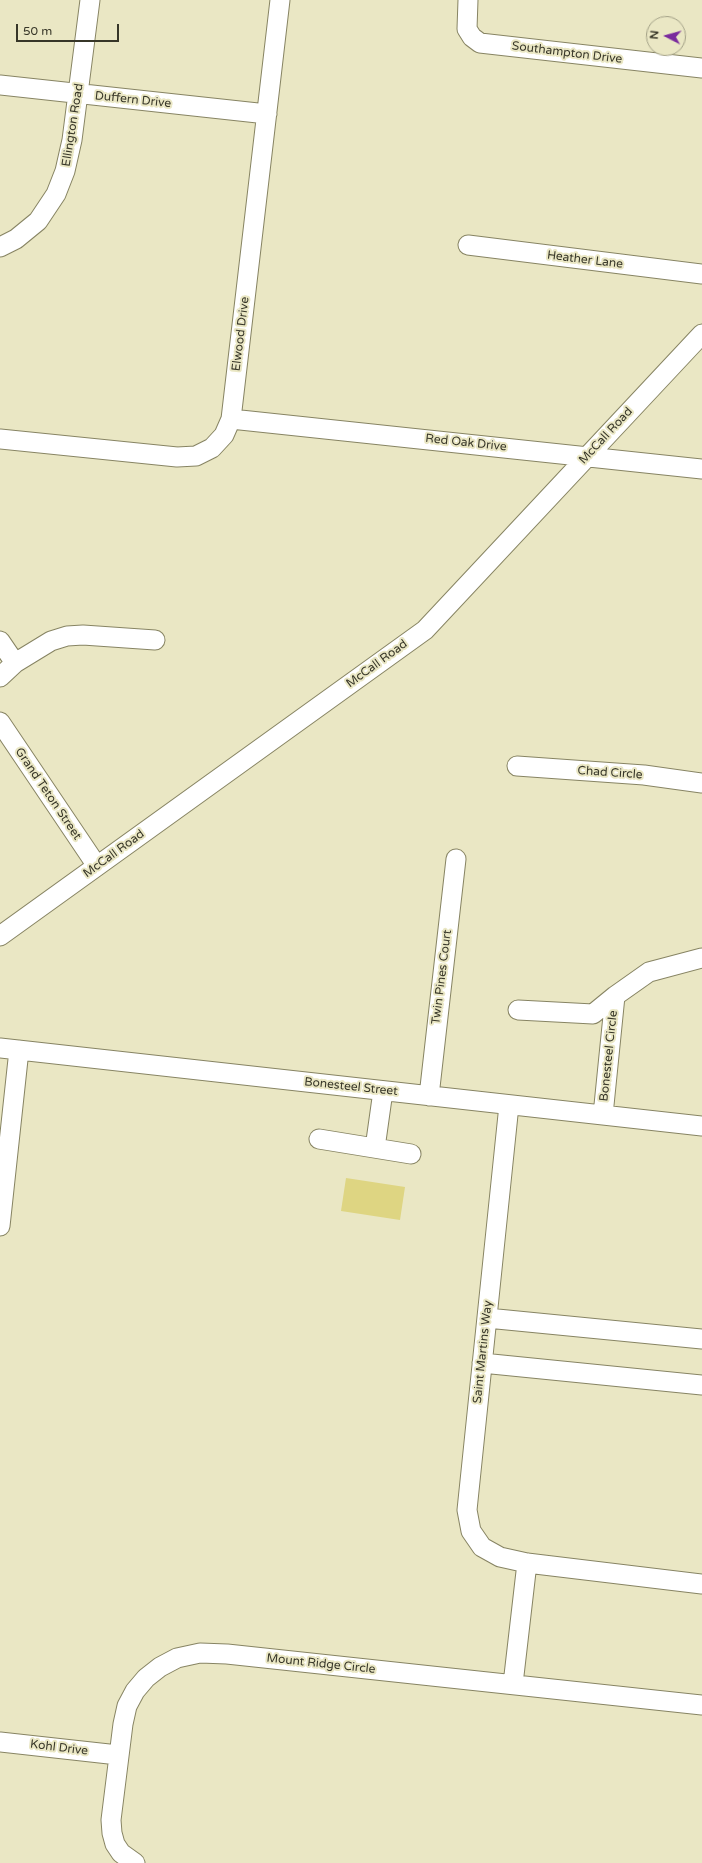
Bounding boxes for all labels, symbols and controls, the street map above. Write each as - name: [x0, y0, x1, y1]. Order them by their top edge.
- scale bar: [18, 16, 121, 42]
- north arrow: [646, 16, 686, 56]
- text: 50 m: [23, 24, 52, 38]
- text: N: [648, 30, 661, 40]
- street label: Southampton Drive: [511, 39, 623, 67]
- street label: Ellington Road: [59, 82, 87, 168]
- street label: Duffern Drive: [94, 89, 172, 111]
- street label: Heather Lane: [546, 248, 624, 272]
- street label: Elwood Drive: [229, 296, 253, 372]
- street label: McCall Road: [576, 405, 636, 467]
- street label: Red Oak Drive: [425, 432, 507, 454]
- street label: McCall Road: [344, 637, 410, 691]
- street label: Grand Teton Street: [12, 745, 84, 843]
- street label: Chad Circle: [577, 764, 643, 782]
- street label: McCall Road: [81, 827, 147, 881]
- street label: Twin Pines Court: [429, 929, 455, 1025]
- street label: Bonesteel Circle: [597, 1010, 621, 1102]
- street label: Bonesteel Street: [304, 1075, 398, 1099]
- street label: Saint Martins Way: [470, 1300, 496, 1404]
- street label: Mount Ridge Circle: [266, 1651, 376, 1677]
- street label: Kohl Drive: [29, 1737, 89, 1759]

